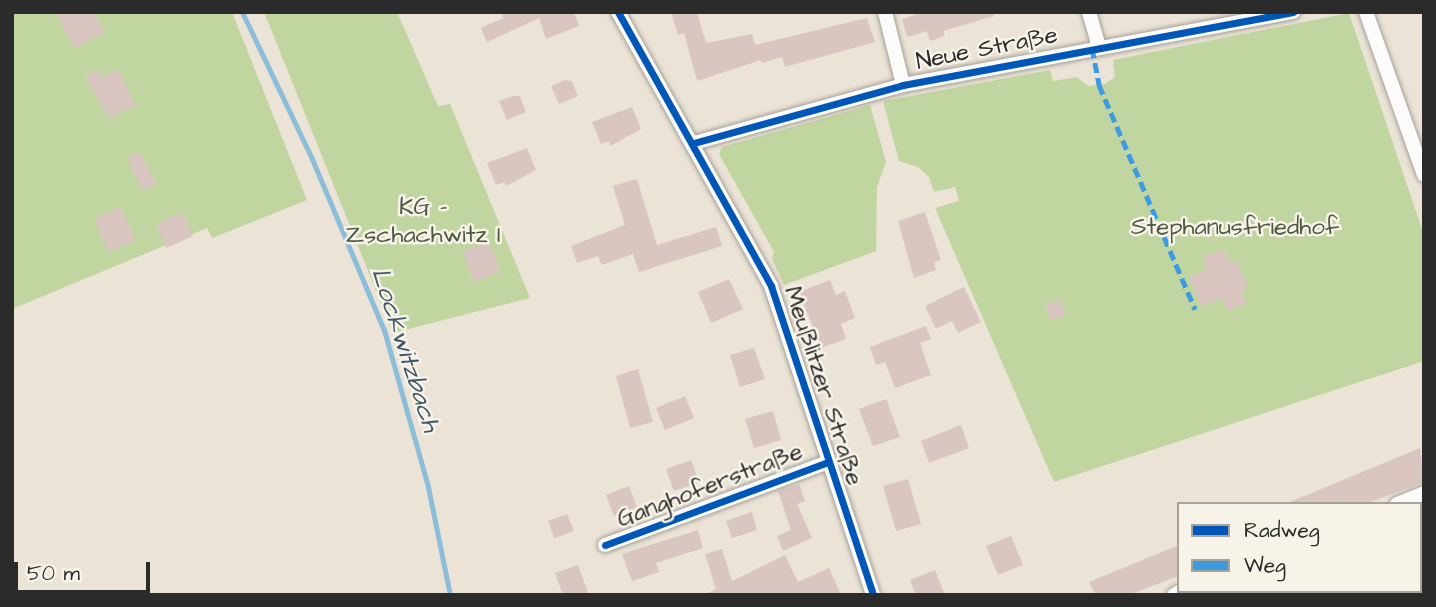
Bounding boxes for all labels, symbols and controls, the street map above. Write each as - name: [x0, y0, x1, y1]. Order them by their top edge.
- street label: Neue Straße: [914, 21, 1060, 77]
- park label: KG - Zschachwitz I: [345, 194, 501, 250]
- park label: Stephanusfriedhof: [1131, 214, 1339, 242]
- water label: Lockwitzbach: [364, 264, 446, 436]
- street label: Meußlitzer Straße: [777, 283, 869, 489]
- street label: Ganghoferstraße: [613, 437, 807, 535]
- legend: [1177, 502, 1422, 593]
- text: Radweg: [1244, 516, 1320, 545]
- scale bar: [18, 548, 154, 592]
- text: Weg: [1244, 551, 1286, 580]
- text: 50 m: [27, 559, 80, 588]

